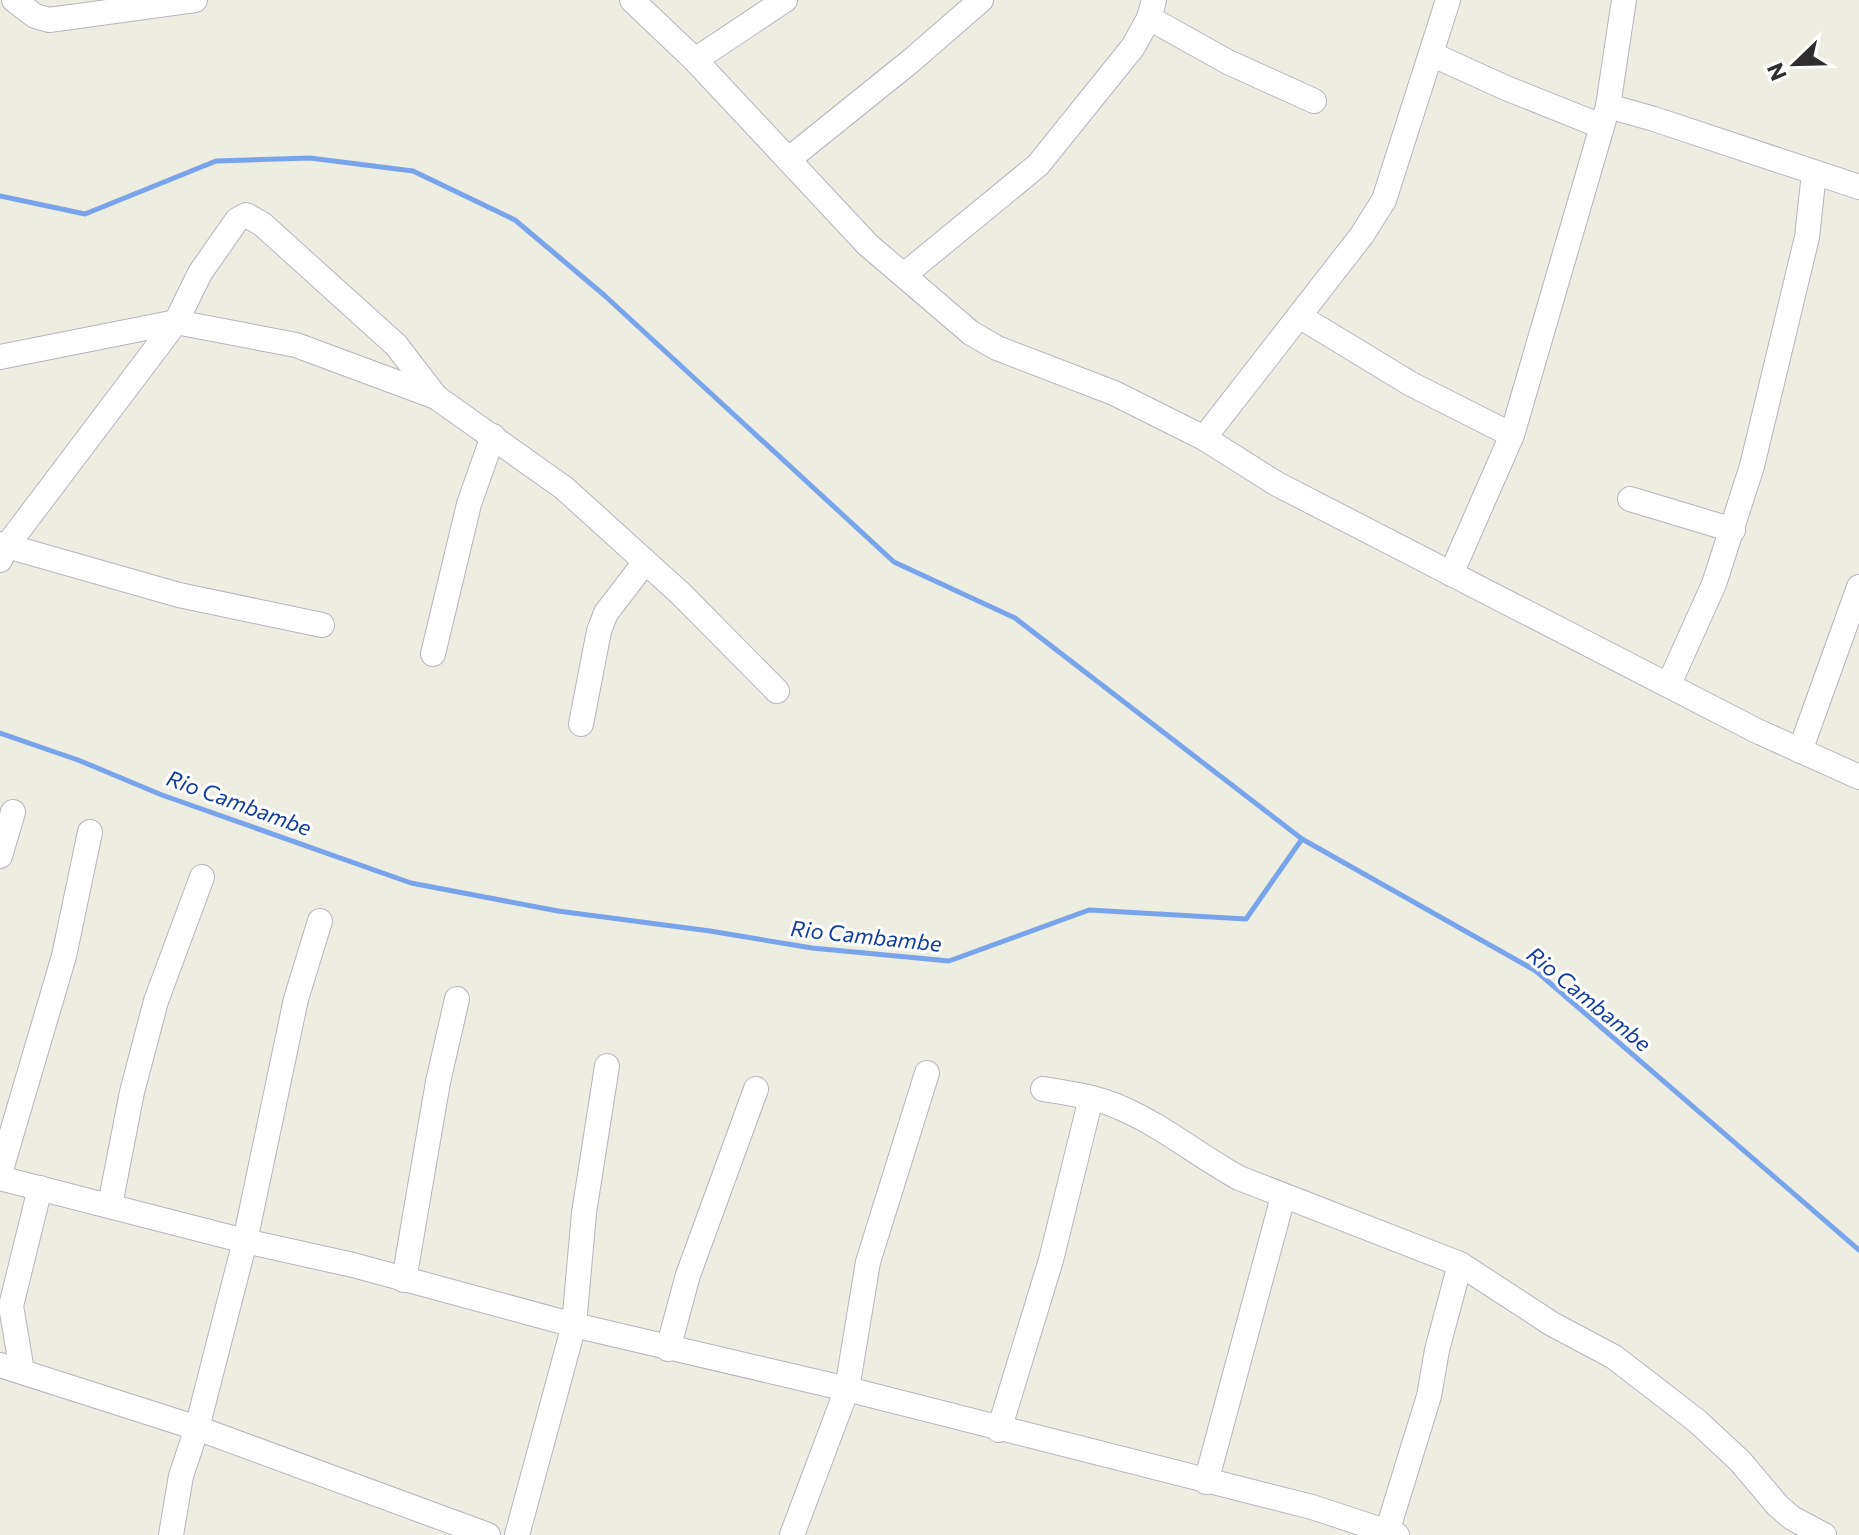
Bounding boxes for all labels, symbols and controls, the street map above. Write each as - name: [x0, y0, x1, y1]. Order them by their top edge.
- north arrow: [1755, 24, 1835, 104]
- text: N: [1760, 59, 1792, 85]
- water label: Rio Cambambe: [163, 764, 316, 841]
- water label: Rio Cambambe: [789, 914, 943, 957]
- water label: Rio Cambambe: [1522, 940, 1657, 1057]

